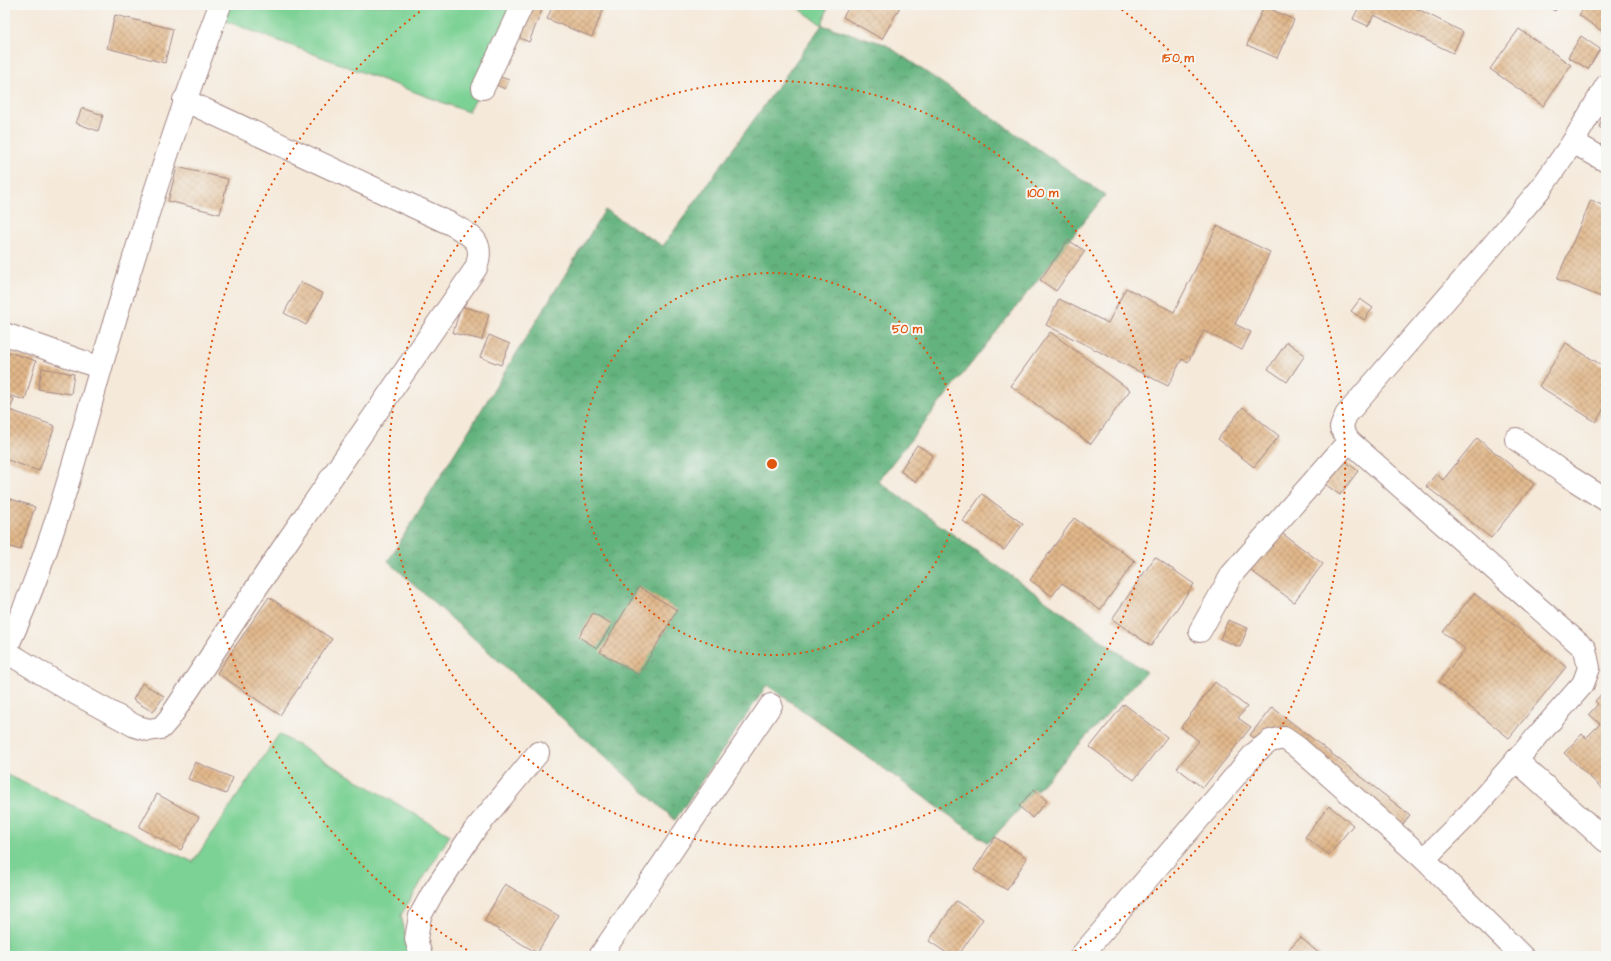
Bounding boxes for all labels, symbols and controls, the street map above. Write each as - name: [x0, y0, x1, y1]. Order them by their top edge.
- text: 150 m: [1162, 50, 1195, 67]
- text: 100 m: [1028, 185, 1059, 202]
- text: 50 m: [892, 321, 923, 338]
- centre of rings: [765, 457, 779, 471]

